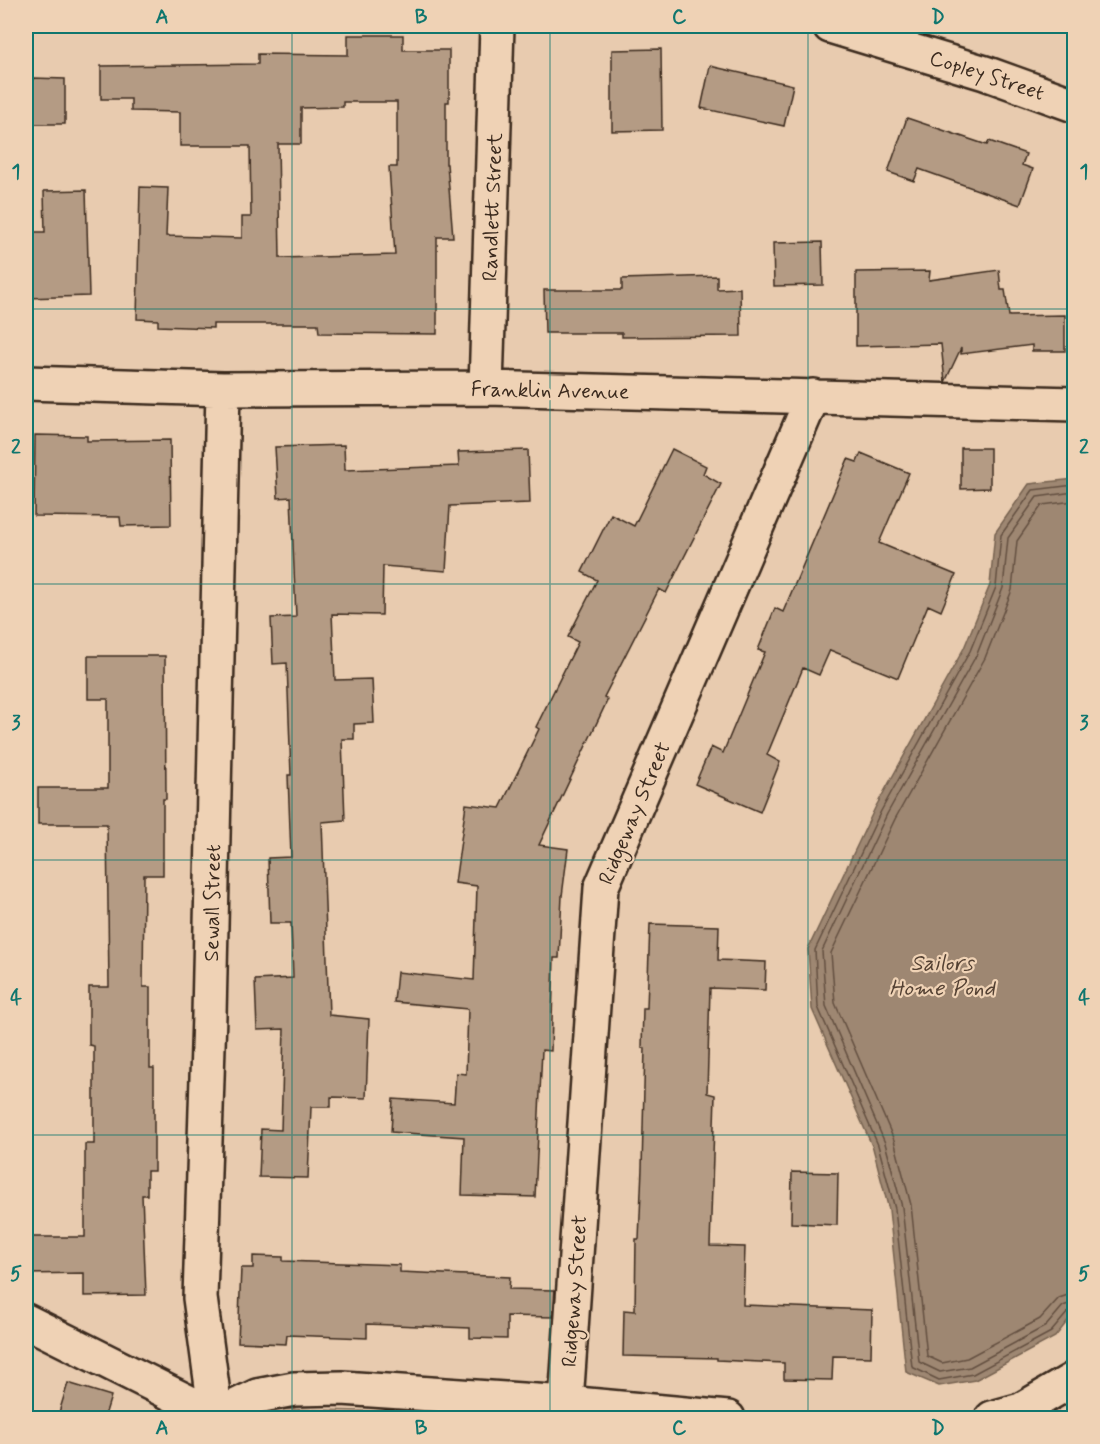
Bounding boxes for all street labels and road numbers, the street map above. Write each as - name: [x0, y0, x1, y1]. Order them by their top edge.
- street label: Copley Street: [926, 44, 1048, 108]
- street label: Randlett Street: [476, 132, 510, 282]
- street label: Franklin Avenue: [471, 376, 629, 406]
- street label: Ridgeway Street: [592, 738, 679, 889]
- street label: Sewall Street: [198, 844, 228, 962]
- street label: Ridgeway Street: [556, 1214, 595, 1368]

